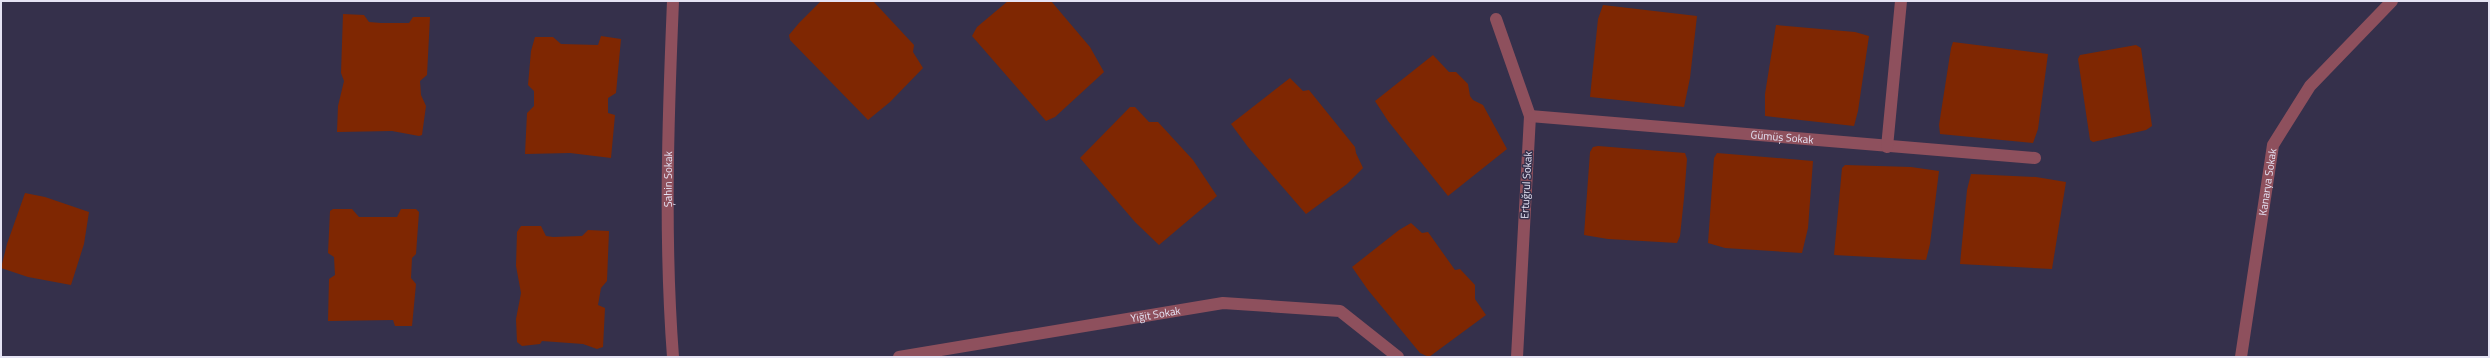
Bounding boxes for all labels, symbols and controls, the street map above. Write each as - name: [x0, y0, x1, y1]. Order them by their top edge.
- street label: Gümüş Sokak: [1750, 126, 1815, 148]
- street label: Kanarya Sokak: [2254, 146, 2281, 217]
- street label: Şahin Sokak: [660, 150, 676, 207]
- street label: Ertuğrul Sokak: [1516, 150, 1536, 219]
- street label: Yiğit Sokak: [1129, 302, 1182, 326]

